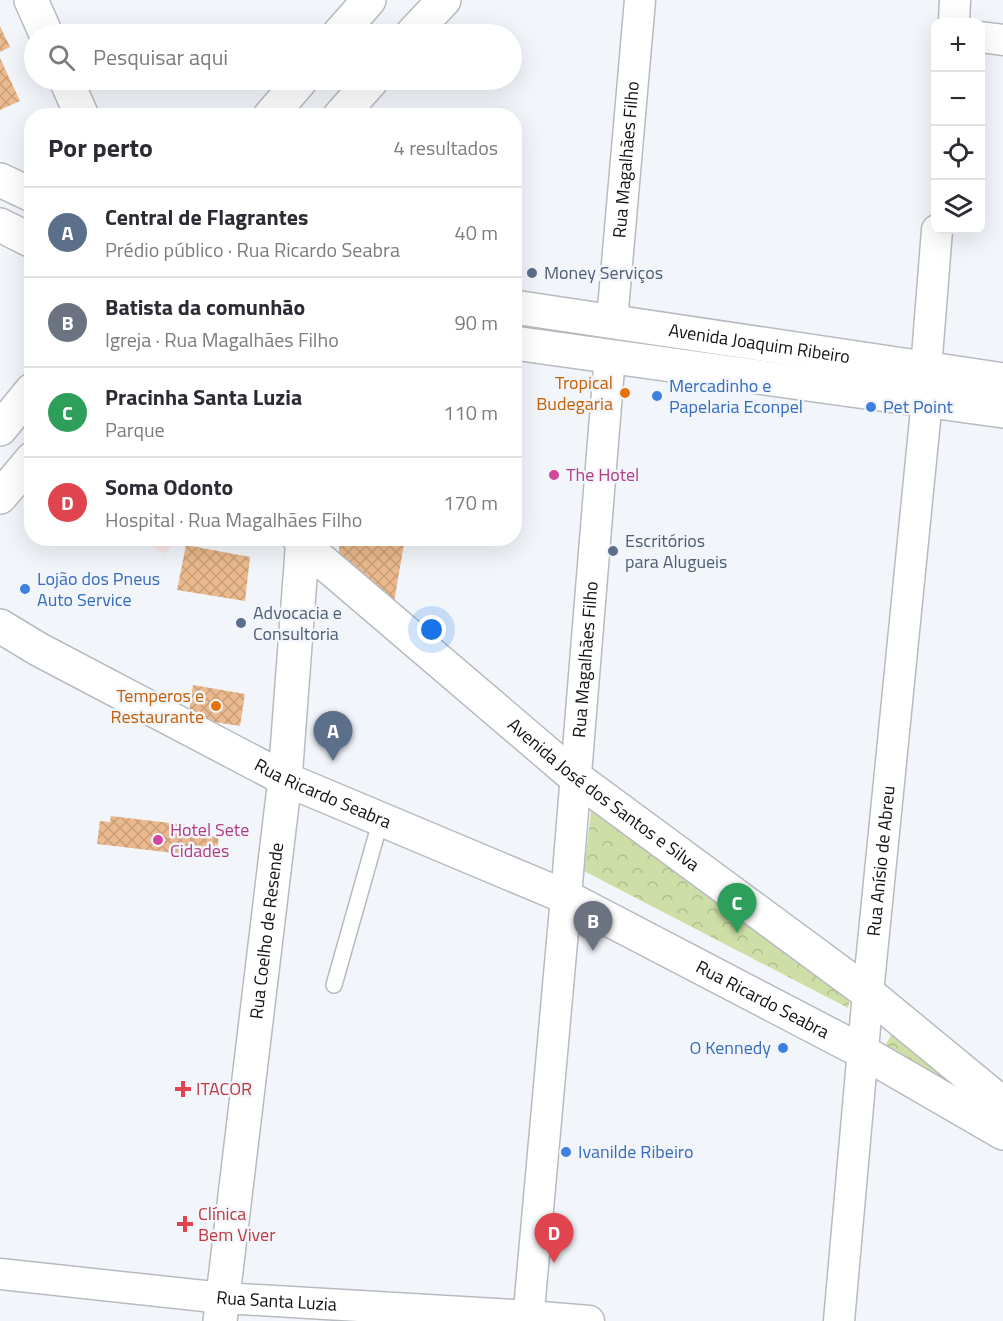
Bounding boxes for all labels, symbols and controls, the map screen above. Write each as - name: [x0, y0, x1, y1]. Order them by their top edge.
- map controls: [931, 18, 985, 234]
- button: +: [931, 18, 985, 72]
- search box: [24, 24, 522, 90]
- text: Pesquisar aqui: [93, 40, 228, 74]
- icon: search: [45, 41, 78, 74]
- button: −: [931, 72, 985, 126]
- street label: Rua Magalhães Filho: [605, 80, 646, 239]
- button: locate: [931, 126, 985, 180]
- text: Por perto: [48, 128, 153, 167]
- text: 4 resultados: [394, 132, 498, 163]
- button: layers: [931, 180, 985, 234]
- text: Central de Flagrantes: [105, 200, 308, 234]
- text: A: [61, 217, 74, 248]
- text: 40 m: [454, 217, 498, 248]
- text: Prédio público · Rua Ricardo Seabra: [105, 234, 400, 265]
- place label: Money Serviços: [544, 259, 663, 286]
- marker: Money Serviços: [525, 266, 539, 280]
- text: Batista da comunhão: [105, 290, 305, 324]
- text: B: [61, 307, 74, 338]
- text: 90 m: [454, 307, 498, 338]
- street label: Avenida Joaquim Ribeiro: [667, 316, 852, 370]
- text: Igreja · Rua Magalhães Filho: [105, 324, 339, 355]
- place label: Tropical Budegaria: [536, 369, 613, 417]
- place label: Mercadinho e Papelaria Econpel: [669, 372, 803, 420]
- text: Pracinha Santa Luzia: [105, 380, 302, 414]
- marker: Tropical Budegaria: [618, 386, 632, 400]
- marker: Mercadinho e Papelaria Econpel: [650, 389, 664, 403]
- place label: Pet Point: [883, 393, 954, 420]
- text: C: [62, 397, 73, 428]
- text: 110 m: [443, 397, 498, 428]
- marker: Pet Point: [864, 400, 878, 414]
- text: Parque: [105, 414, 165, 445]
- place label: The Hotel: [566, 461, 639, 488]
- marker: The Hotel: [547, 468, 561, 482]
- text: Soma Odonto: [105, 470, 233, 504]
- text: D: [61, 487, 74, 518]
- text: 170 m: [443, 487, 498, 518]
- text: Hospital · Rua Magalhães Filho: [105, 504, 362, 535]
- place label: Escritórios para Alugueis: [625, 527, 727, 575]
- marker: Escritórios para Alugueis: [606, 544, 620, 558]
- place label: Lojão dos Pneus Auto Service: [37, 565, 160, 613]
- street label: Rua Magalhães Filho: [565, 580, 605, 739]
- marker: Lojão dos Pneus Auto Service: [18, 582, 32, 596]
- place label: Advocacia e Consultoria: [253, 599, 342, 647]
- your location: [417, 615, 446, 644]
- marker: Advocacia e Consultoria: [234, 616, 248, 630]
- place label: Temperos e Restaurante: [110, 682, 204, 730]
- marker: Temperos e Restaurante: [209, 699, 223, 713]
- street label: Avenida José dos Santos e Silva: [502, 711, 705, 878]
- pin: A: [314, 712, 352, 761]
- street label: Rua Ricardo Seabra: [250, 751, 396, 835]
- street label: Rua Anísio de Abreu: [860, 784, 902, 937]
- place label: Hotel Sete Cidades: [170, 816, 249, 864]
- marker: Hotel Sete Cidades: [151, 833, 165, 847]
- street label: Rua Coelho de Resende: [242, 841, 290, 1020]
- pin: C: [718, 884, 756, 933]
- pin: B: [574, 902, 612, 951]
- street label: Rua Ricardo Seabra: [691, 953, 834, 1045]
- place label: O Kennedy: [689, 1034, 771, 1061]
- marker: O Kennedy: [776, 1041, 790, 1055]
- place label: ITACOR: [196, 1075, 252, 1102]
- marker: ITACOR: [174, 1080, 192, 1098]
- place label: Ivanilde Ribeiro: [578, 1138, 693, 1165]
- marker: Ivanilde Ribeiro: [559, 1145, 573, 1159]
- place label: Clínica Bem Viver: [198, 1200, 275, 1248]
- pin: D: [534, 1214, 574, 1263]
- marker: Clínica Bem Viver: [176, 1215, 194, 1233]
- street label: Rua Santa Luzia: [215, 1283, 338, 1318]

